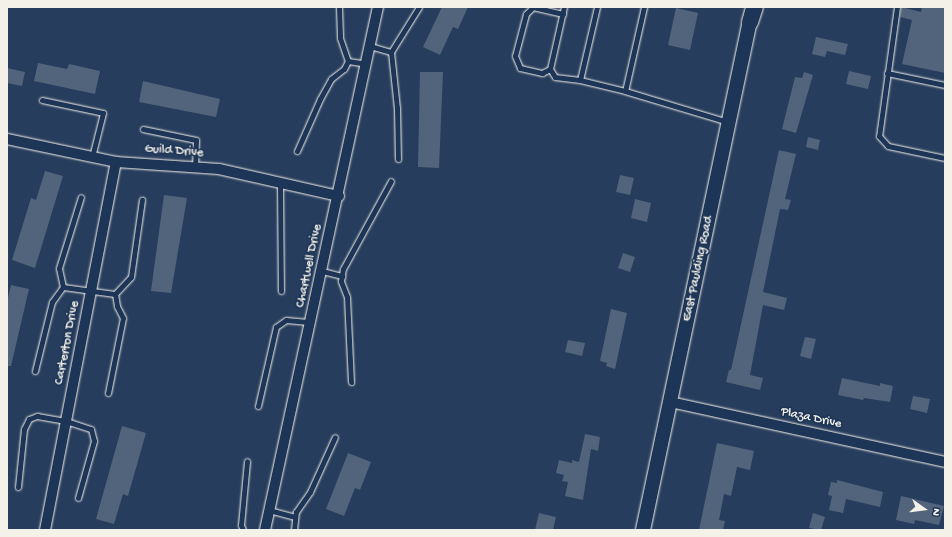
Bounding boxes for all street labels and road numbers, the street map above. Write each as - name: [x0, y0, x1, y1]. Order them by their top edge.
- street label: Guild Drive: [144, 142, 204, 162]
- street label: East Paulding Road: [680, 215, 718, 323]
- street label: Chartwell Drive: [294, 223, 326, 309]
- street label: Carterton Drive: [52, 300, 84, 386]
- street label: Plaza Drive: [779, 405, 843, 433]

